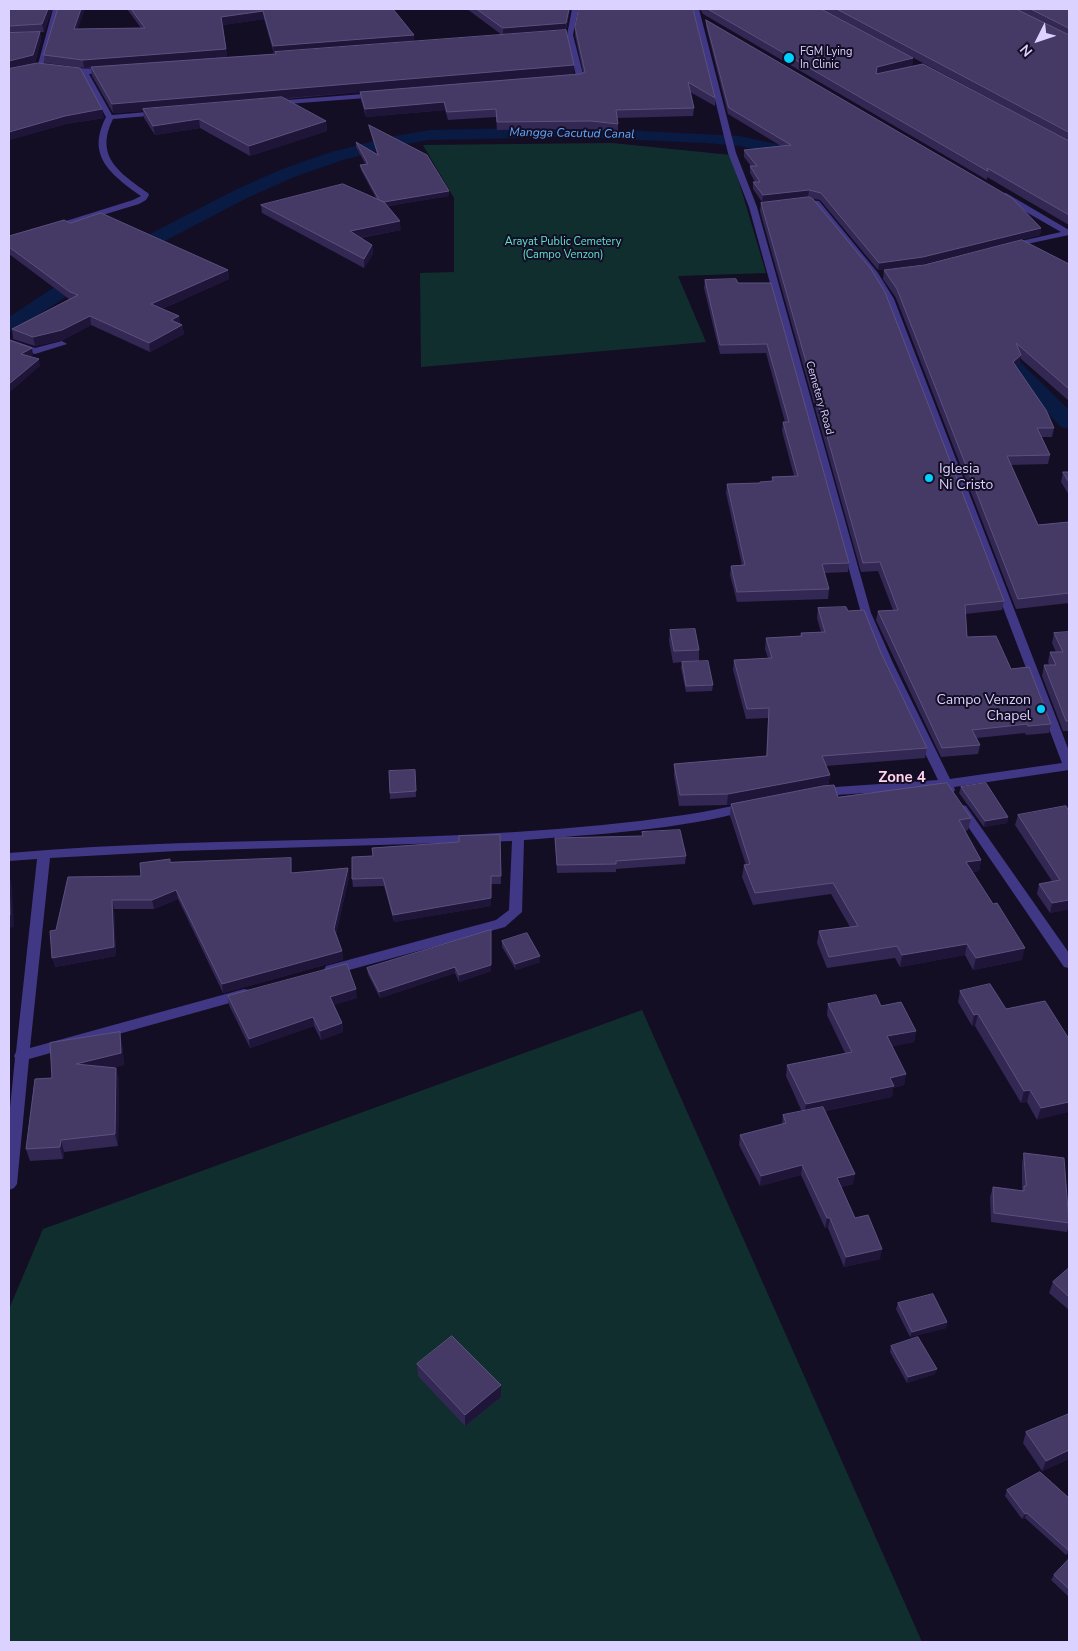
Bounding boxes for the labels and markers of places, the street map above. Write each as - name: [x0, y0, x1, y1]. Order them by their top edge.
- place label: FGM Lying In Clinic: [800, 45, 852, 71]
- marker: FGM Lying In Clinic: [782, 51, 796, 65]
- place label: Iglesia Ni Cristo: [939, 462, 993, 494]
- marker: Iglesia Ni Cristo: [923, 472, 935, 484]
- place label: Campo Venzon Chapel: [937, 693, 1031, 726]
- marker: Campo Venzon Chapel: [1035, 703, 1047, 715]

